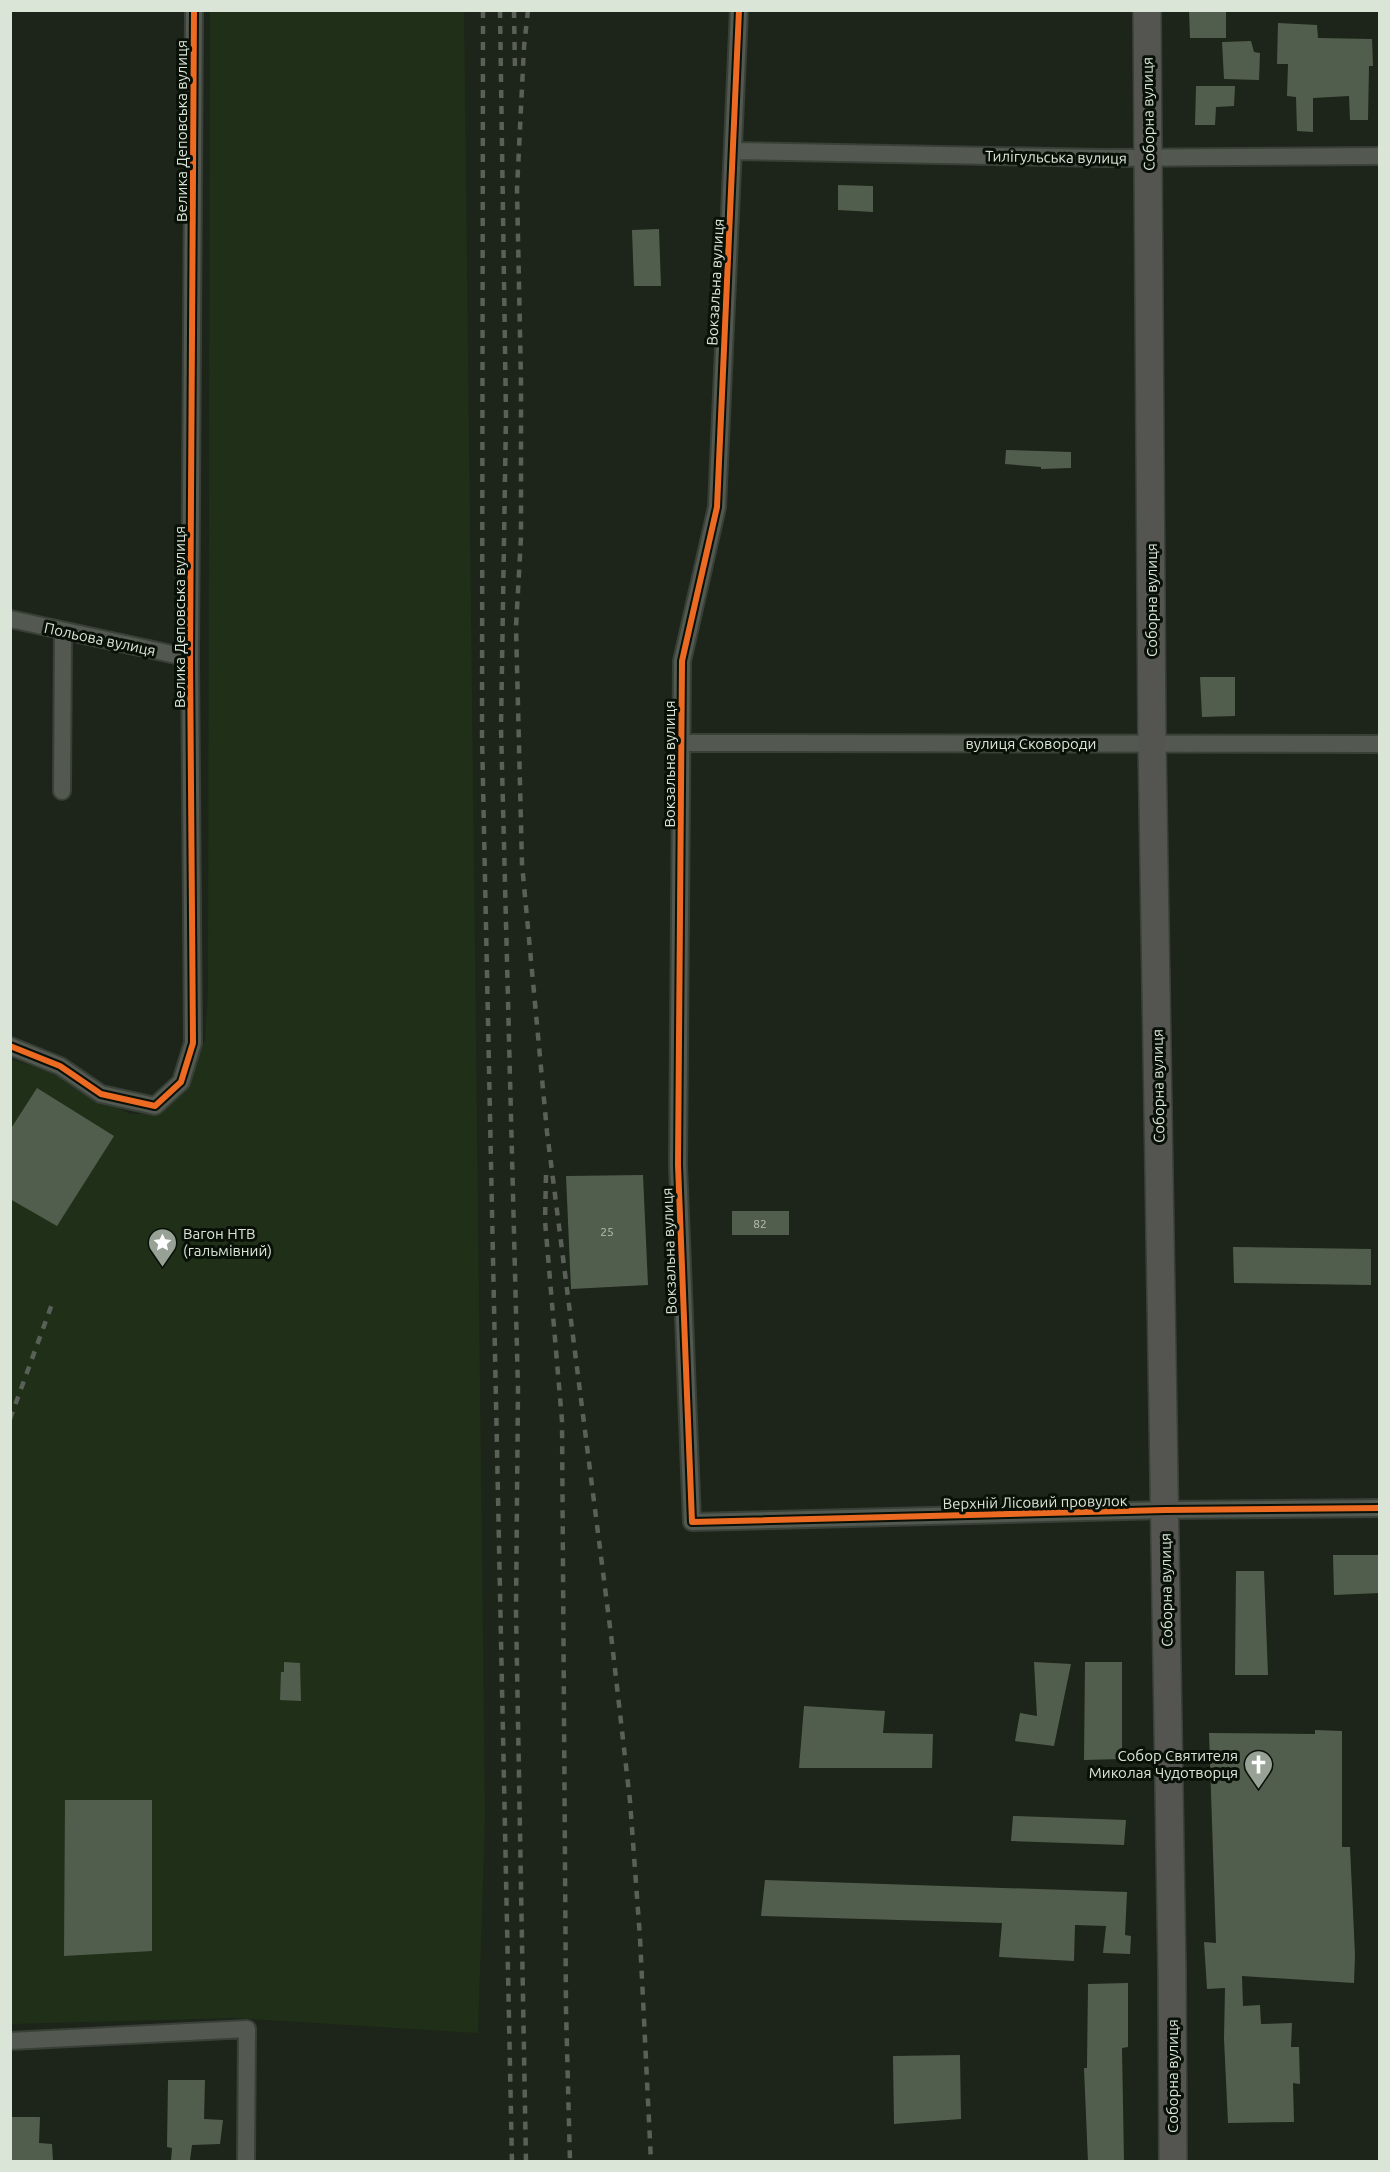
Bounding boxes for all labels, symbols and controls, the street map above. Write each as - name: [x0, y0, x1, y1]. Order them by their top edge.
- street label: Велика Деповська вулиця: [173, 40, 190, 222]
- street label: Соборна вулиця: [1139, 57, 1157, 171]
- street label: Тилігульська вулиця: [985, 147, 1127, 167]
- street label: Вокзальна вулиця: [703, 218, 727, 346]
- street label: Велика Деповська вулиця: [171, 526, 188, 708]
- street label: Соборна вулиця: [1143, 543, 1160, 657]
- street label: Польова вулиця: [43, 619, 157, 659]
- street label: Вокзальна вулиця: [661, 700, 678, 828]
- street label: вулиця Сковороди: [966, 735, 1096, 752]
- street label: Соборна вулиця: [1149, 1029, 1167, 1143]
- street label: Вокзальна вулиця: [658, 1187, 680, 1315]
- house number: 82: [753, 1217, 767, 1230]
- place label: Вагон НТВ (гальмівний): [183, 1225, 272, 1259]
- house number: 25: [600, 1225, 614, 1238]
- place icon: Вагон НТВ (гальмівний): [146, 1226, 178, 1268]
- street label: Верхній Лісовий провулок: [943, 1492, 1128, 1512]
- street label: Соборна вулиця: [1157, 1533, 1175, 1647]
- place label: Собор Святителя Миколая Чудотворця: [1089, 1747, 1238, 1781]
- church icon: Собор Святителя Миколая Чудотворця: [1243, 1748, 1275, 1790]
- street label: Соборна вулиця: [1164, 2019, 1181, 2133]

